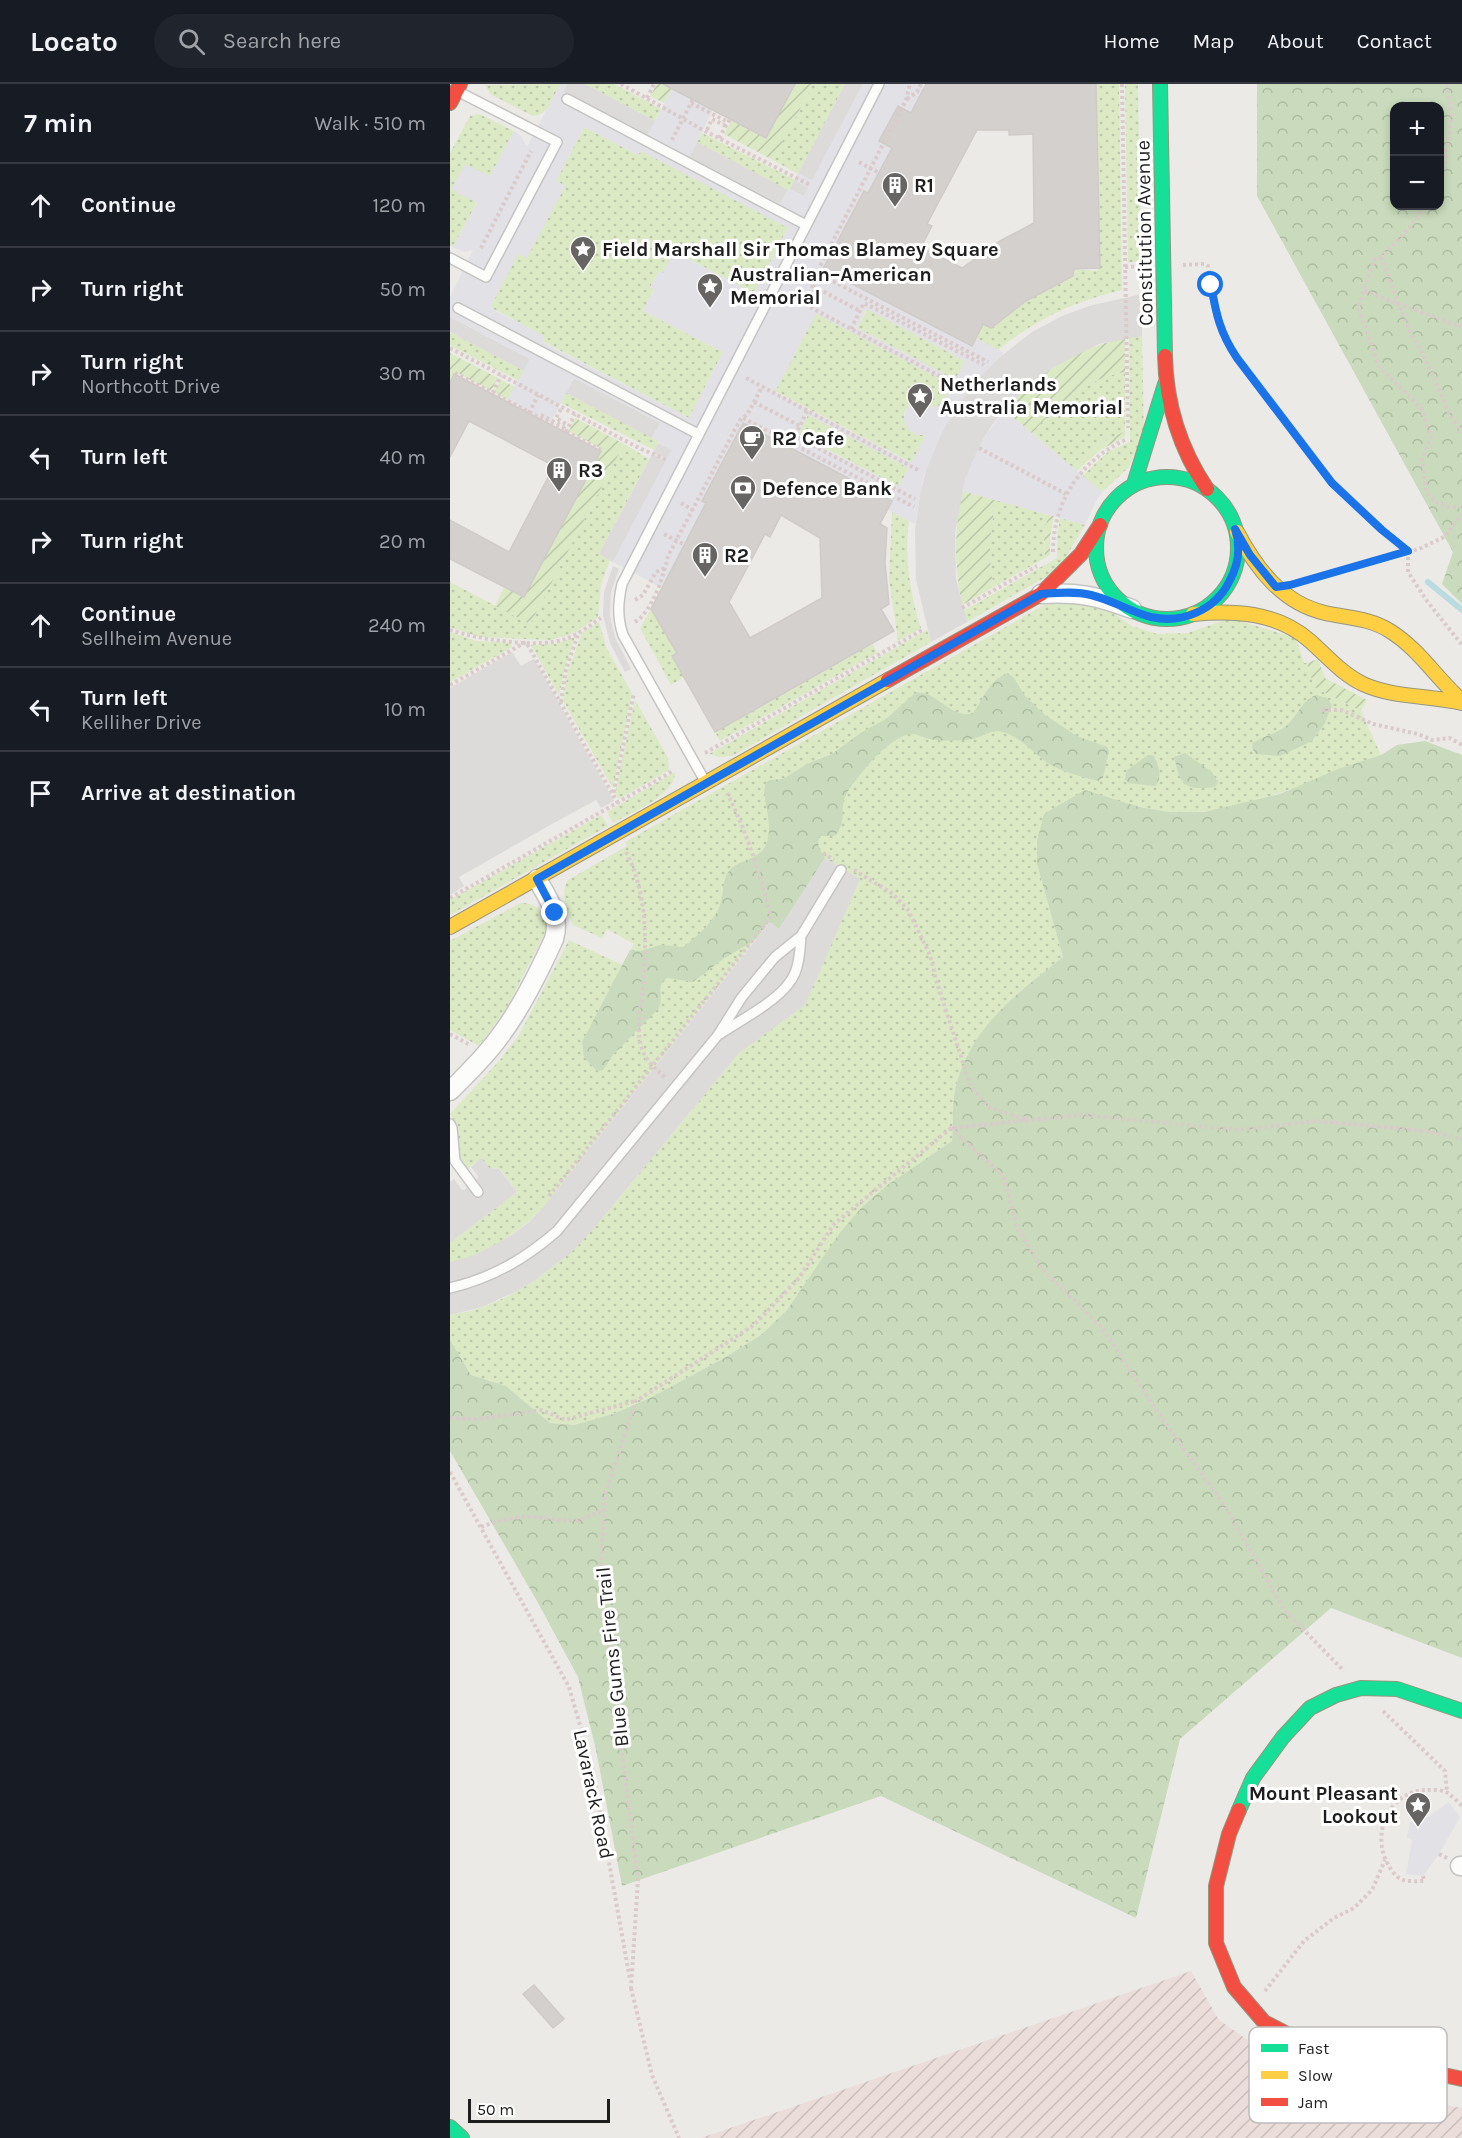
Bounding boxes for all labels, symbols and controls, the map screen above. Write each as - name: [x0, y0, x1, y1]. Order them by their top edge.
- search box: [154, 14, 574, 68]
- text: Locato: [30, 25, 118, 58]
- icon: search: [175, 25, 208, 58]
- text: Search here: [223, 28, 341, 54]
- text: Home: [1104, 29, 1160, 53]
- text: Map: [1193, 29, 1234, 53]
- text: About: [1267, 29, 1324, 53]
- text: Contact: [1357, 29, 1432, 53]
- map controls: [1390, 102, 1444, 210]
- button: +: [1390, 102, 1444, 156]
- text: 7 min: [24, 108, 93, 139]
- text: Walk · 510 m: [315, 112, 426, 135]
- street label: Constitution Avenue: [1131, 140, 1158, 326]
- button: −: [1390, 156, 1444, 210]
- building icon: R1: [880, 170, 910, 208]
- place label: R1: [914, 174, 934, 197]
- icon: ahead: [24, 189, 57, 222]
- text: Continue: [81, 192, 176, 218]
- text: 120 m: [372, 194, 426, 217]
- place icon: Field Marshall Sir Thomas Blamey Square: [568, 234, 598, 272]
- place label: Field Marshall Sir Thomas Blamey Square: [602, 238, 999, 261]
- place label: Australian–American Memorial: [730, 263, 932, 309]
- place icon: Australian–American Memorial: [695, 271, 725, 309]
- route start: [1197, 271, 1223, 297]
- icon: right: [24, 273, 57, 306]
- text: Turn right: [81, 276, 184, 302]
- text: 50 m: [379, 278, 426, 301]
- text: Turn right: [81, 349, 184, 375]
- icon: right: [24, 357, 57, 390]
- text: 30 m: [379, 362, 426, 385]
- place label: Netherlands Australia Memorial: [940, 373, 1123, 419]
- text: Northcott Drive: [81, 375, 220, 398]
- place icon: Netherlands Australia Memorial: [905, 381, 935, 419]
- cafe icon: R2 Cafe: [737, 423, 767, 461]
- place label: R2 Cafe: [772, 427, 844, 450]
- icon: left: [24, 441, 57, 474]
- text: Turn left: [81, 444, 168, 470]
- text: 40 m: [380, 446, 426, 469]
- building icon: R3: [544, 455, 574, 493]
- place label: R3: [578, 459, 603, 482]
- bank icon: Defence Bank: [728, 473, 758, 511]
- place label: Defence Bank: [762, 477, 892, 500]
- icon: right: [24, 525, 57, 558]
- text: Turn right: [81, 528, 184, 554]
- text: 20 m: [379, 530, 426, 553]
- building icon: R2: [690, 540, 720, 578]
- place label: R2: [724, 544, 749, 567]
- text: Continue: [81, 601, 176, 627]
- icon: ahead: [24, 609, 57, 642]
- text: 240 m: [368, 614, 426, 637]
- text: Sellheim Avenue: [81, 627, 232, 650]
- text: Turn left: [81, 685, 168, 711]
- icon: left: [24, 693, 57, 726]
- text: 10 m: [384, 698, 426, 721]
- text: Kelliher Drive: [81, 711, 202, 734]
- icon: arrive: [24, 777, 57, 810]
- text: Arrive at destination: [81, 780, 296, 806]
- route end: [541, 899, 567, 925]
- street label: Blue Gums Fire Trail: [592, 1566, 633, 1748]
- street label: Lavarack Road: [569, 1727, 618, 1861]
- place label: Mount Pleasant Lookout: [1249, 1782, 1398, 1828]
- place icon: Mount Pleasant Lookout: [1403, 1790, 1433, 1828]
- legend: [1249, 2027, 1447, 2123]
- text: Fast: [1298, 2039, 1329, 2058]
- text: Slow: [1298, 2066, 1333, 2085]
- text: Jam: [1298, 2093, 1328, 2112]
- scale bar: [468, 2096, 610, 2124]
- text: 50 m: [477, 2100, 514, 2119]

